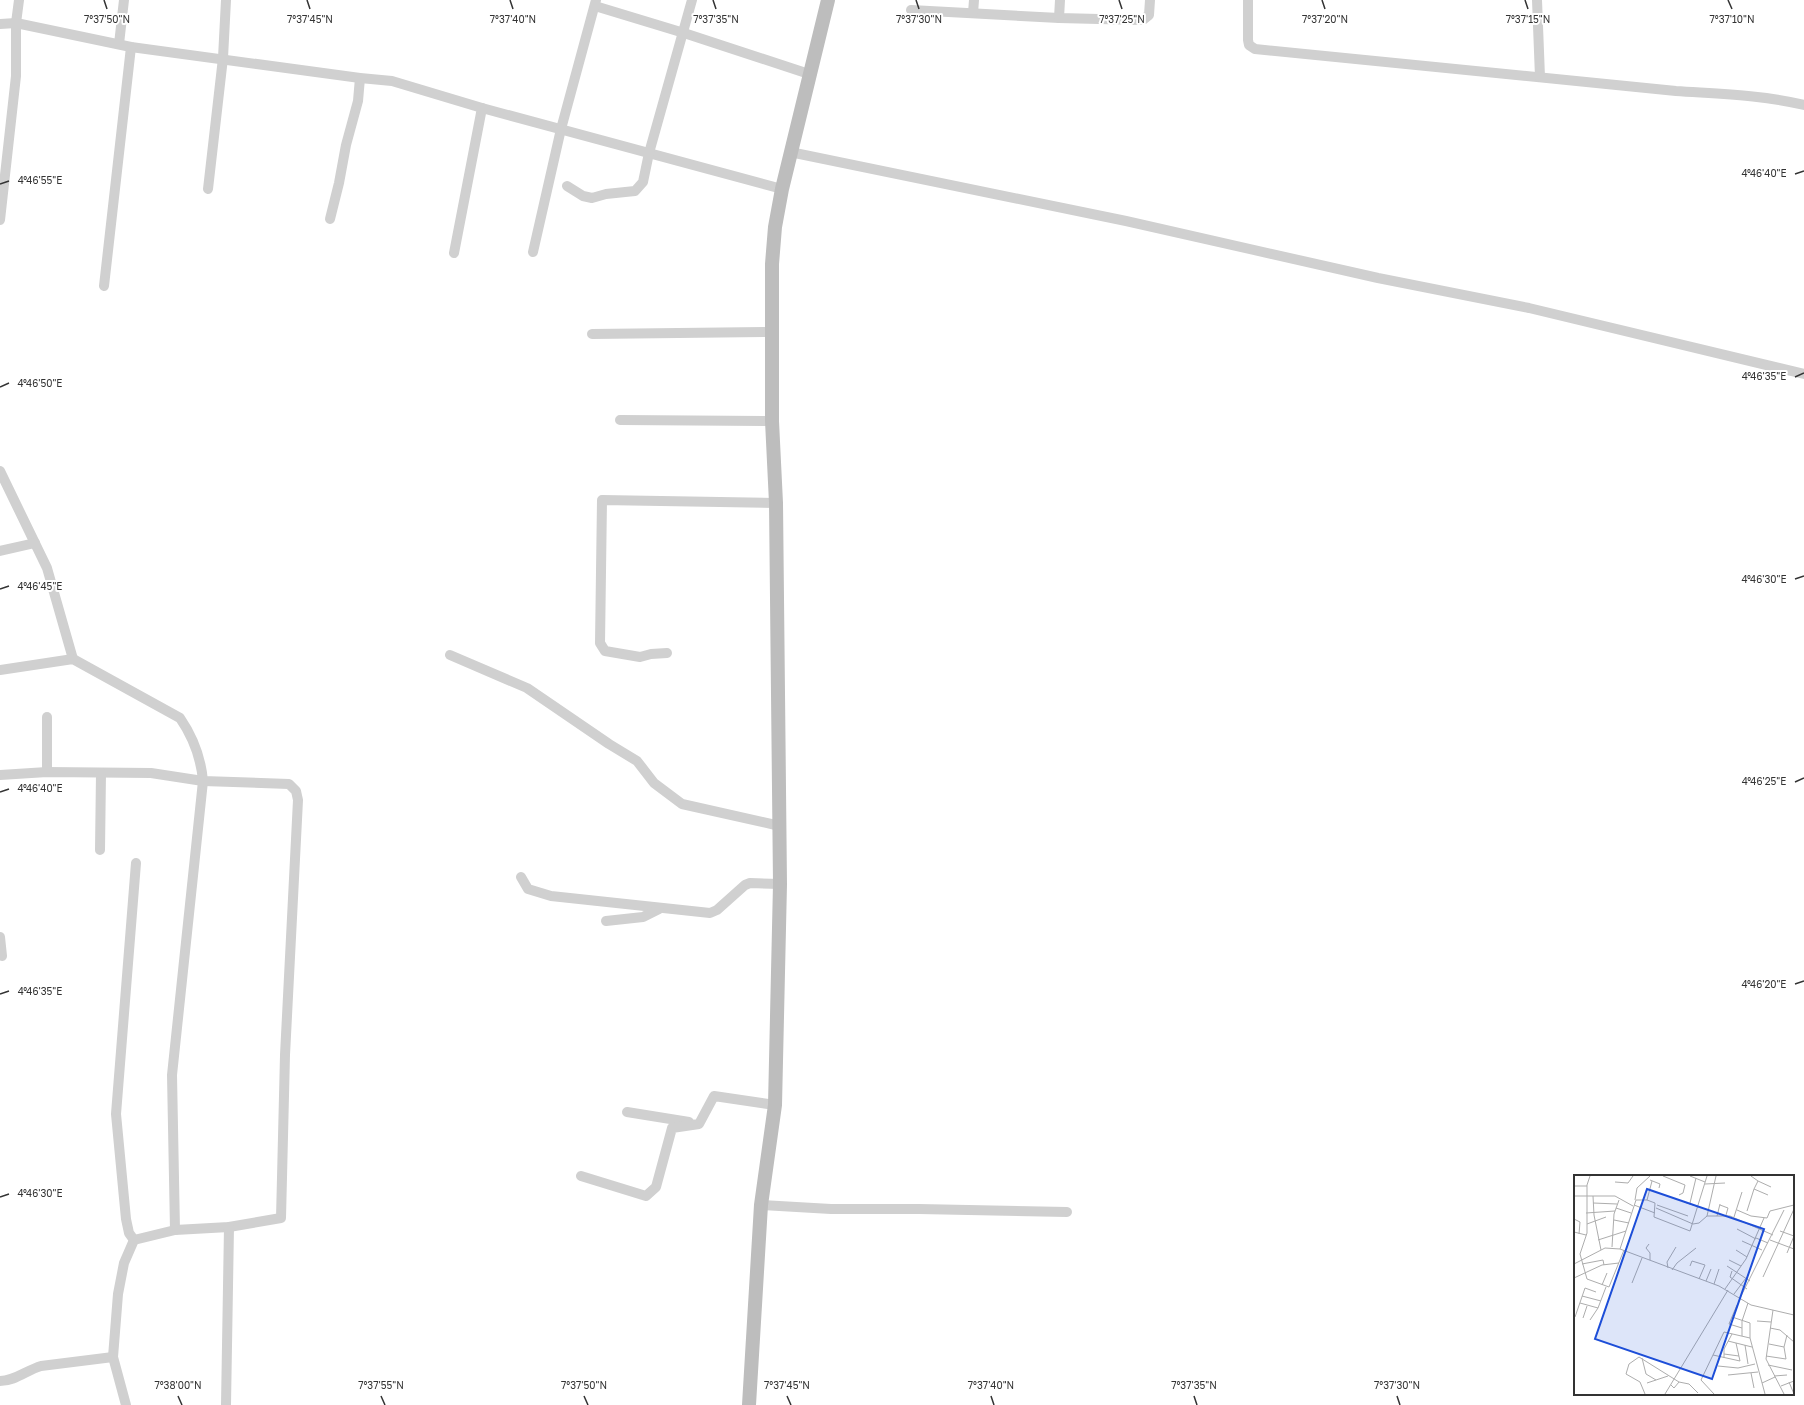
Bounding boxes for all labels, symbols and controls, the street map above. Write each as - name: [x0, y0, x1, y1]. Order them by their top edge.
- text: 7°37'50"N: [84, 13, 130, 25]
- text: 7°37'45"N: [287, 13, 333, 25]
- text: 7°37'40"N: [490, 13, 536, 25]
- text: 7°37'35"N: [693, 13, 739, 25]
- text: 7°37'30"N: [896, 13, 942, 25]
- text: 7°37'25"N: [1099, 13, 1145, 25]
- text: 7°37'20"N: [1302, 13, 1348, 25]
- text: 7°37'15"N: [1506, 13, 1550, 25]
- text: 7°37'10"N: [1709, 13, 1755, 25]
- text: 4°46'40"E: [1741, 167, 1787, 179]
- text: 4°46'55"E: [18, 174, 62, 186]
- text: 4°46'35"E: [1742, 370, 1786, 382]
- text: 4°46'50"E: [18, 377, 62, 389]
- text: 4°46'30"E: [1742, 573, 1787, 585]
- text: 4°46'45"E: [18, 580, 62, 592]
- text: 4°46'25"E: [1742, 775, 1786, 787]
- text: 4°46'40"E: [17, 782, 63, 794]
- text: 4°46'20"E: [1742, 978, 1786, 990]
- text: 4°46'35"E: [18, 985, 62, 997]
- inset map: [1574, 1175, 1794, 1395]
- text: 4°46'30"E: [18, 1187, 63, 1199]
- text: 7°38'00"N: [154, 1379, 202, 1391]
- text: 7°37'55"N: [358, 1379, 404, 1391]
- text: 7°37'50"N: [561, 1379, 607, 1391]
- text: 7°37'45"N: [764, 1379, 810, 1391]
- text: 7°37'40"N: [968, 1379, 1014, 1391]
- text: 7°37'35"N: [1171, 1379, 1217, 1391]
- text: 7°37'30"N: [1374, 1379, 1420, 1391]

